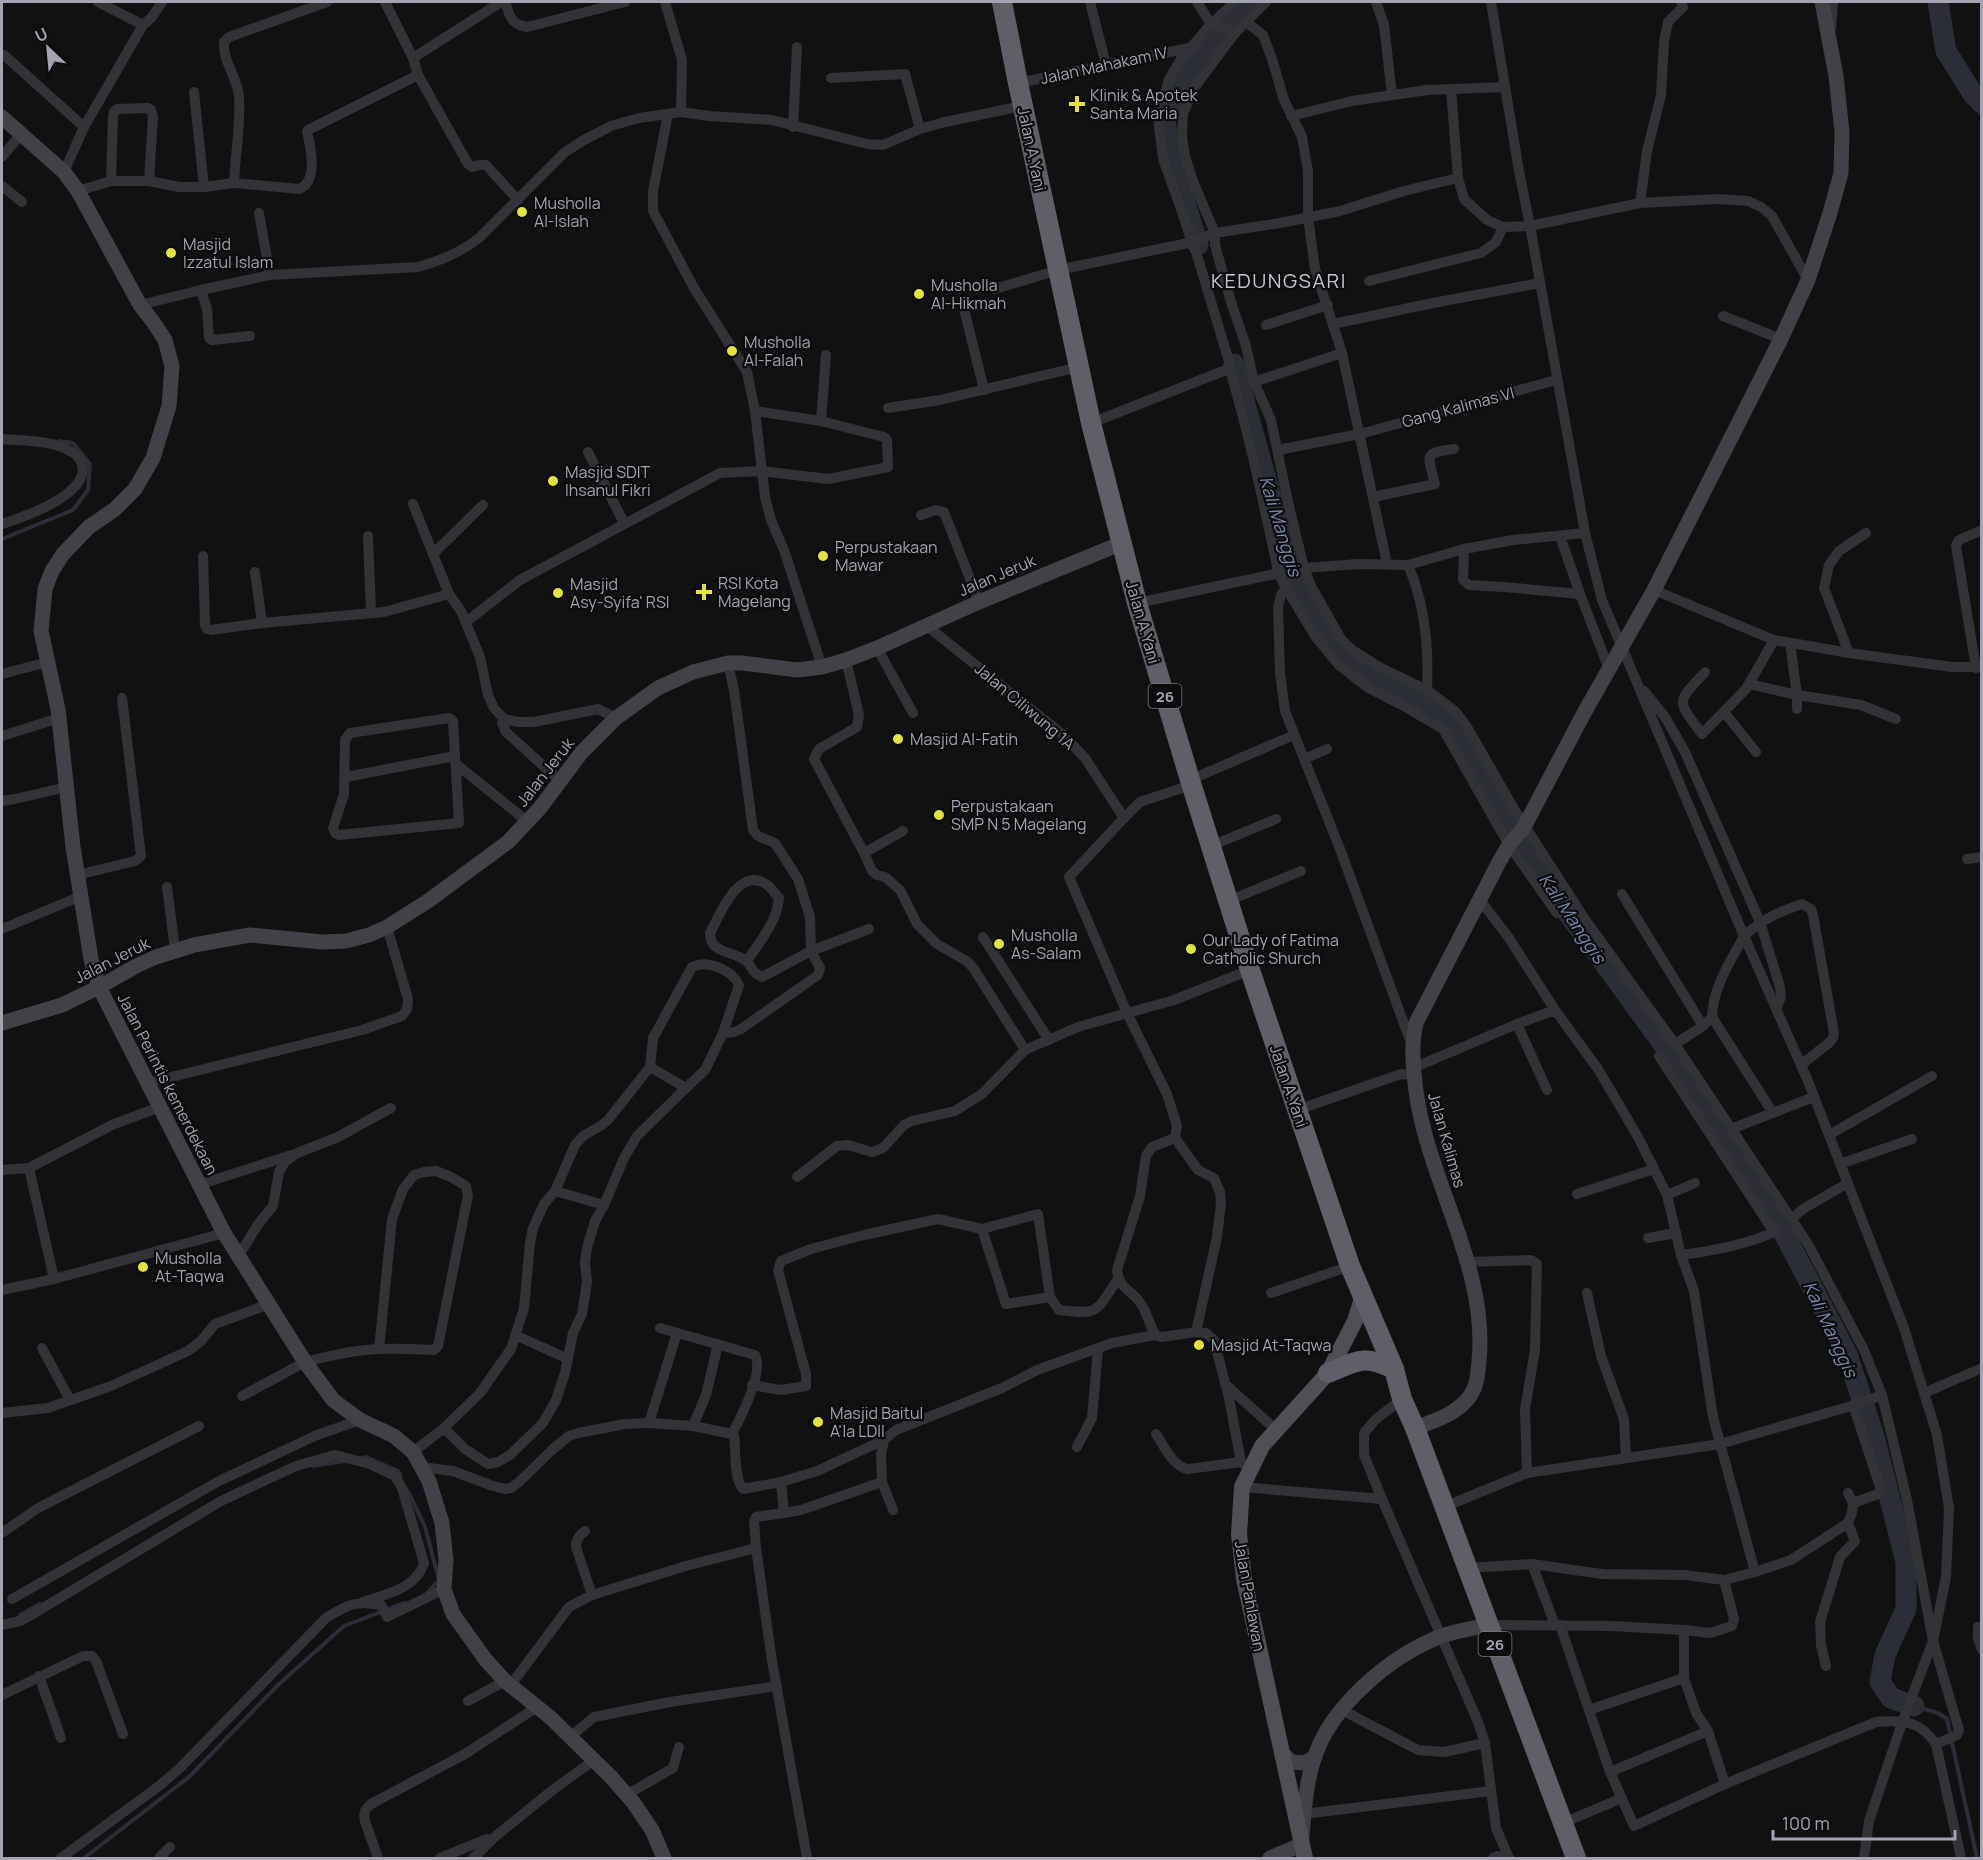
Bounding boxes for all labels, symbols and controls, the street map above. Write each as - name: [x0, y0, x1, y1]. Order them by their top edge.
- north arrow: [18, 18, 78, 78]
- text: U: [31, 22, 51, 47]
- street label: Jalan Mahakam IV: [1038, 41, 1170, 89]
- place label: Klinik & Apotek Santa Maria: [1090, 84, 1198, 124]
- marker: Klinik & Apotek Santa Maria: [1068, 95, 1086, 113]
- street label: Jalan A.Yani: [1012, 105, 1052, 193]
- place label: Musholla Al-Islah: [534, 192, 601, 232]
- marker: Musholla Al-Islah: [515, 205, 529, 219]
- place label: Masjid Izzatul Islam: [183, 233, 273, 273]
- marker: Masjid Izzatul Islam: [164, 246, 178, 260]
- district label: KEDUNGSARI: [1211, 267, 1347, 294]
- place label: Musholla Al-Hikmah: [931, 274, 1006, 314]
- marker: Musholla Al-Hikmah: [912, 287, 926, 301]
- place label: Musholla Al-Falah: [744, 331, 811, 371]
- marker: Musholla Al-Falah: [725, 344, 739, 358]
- street label: Gang Kalimas VI: [1399, 381, 1517, 433]
- place label: Masjid SDIT Ihsanul Fikri: [565, 461, 651, 501]
- water label: Kali Manggis: [1254, 473, 1308, 580]
- marker: Masjid SDIT Ihsanul Fikri: [546, 474, 560, 488]
- place label: Perpustakaan Mawar: [835, 536, 938, 576]
- marker: Perpustakaan Mawar: [816, 549, 830, 563]
- street label: Jalan Jeruk: [955, 549, 1040, 601]
- place label: RSI Kota Magelang: [718, 572, 791, 612]
- place label: Masjid Asy-Syifa' RSI: [570, 573, 670, 613]
- street label: Jalan A.Yani: [1121, 578, 1165, 666]
- marker: RSI Kota Magelang: [695, 583, 713, 601]
- marker: Masjid Asy-Syifa' RSI: [551, 586, 565, 600]
- street label: Jalan Ciliwung 1A: [970, 658, 1080, 754]
- road number: 26: [1148, 684, 1182, 708]
- place label: Masjid Al-Fatih: [910, 728, 1018, 750]
- street label: Jalan Jeruk: [511, 732, 579, 811]
- marker: Masjid Al-Fatih: [891, 732, 905, 746]
- place label: Perpustakaan SMP N 5 Magelang: [951, 795, 1087, 835]
- marker: Perpustakaan SMP N 5 Magelang: [932, 808, 946, 822]
- water label: Kali Manggis: [1534, 868, 1613, 969]
- place label: Musholla As-Salam: [1011, 924, 1081, 964]
- place label: Our Lady of Fatima Catholic Shurch: [1203, 929, 1339, 969]
- street label: Jalan Jeruk: [71, 931, 154, 988]
- marker: Musholla As-Salam: [992, 937, 1006, 951]
- marker: Our Lady of Fatima Catholic Shurch: [1184, 942, 1198, 956]
- street label: Jalan Perintis kemerdekaan: [113, 990, 223, 1178]
- street label: Jalan A.Yani: [1265, 1042, 1313, 1130]
- street label: Jalan Kalimas: [1423, 1090, 1471, 1190]
- place label: Musholla At-Taqwa: [155, 1247, 224, 1287]
- marker: Musholla At-Taqwa: [136, 1260, 150, 1274]
- water label: Kali Manggis: [1798, 1277, 1864, 1382]
- place label: Masjid At-Taqwa: [1211, 1334, 1331, 1356]
- marker: Masjid At-Taqwa: [1192, 1338, 1206, 1352]
- place label: Masjid Baitul A'la LDII: [830, 1402, 923, 1442]
- marker: Masjid Baitul A'la LDII: [811, 1415, 825, 1429]
- street label: Jalan Pahlawan: [1229, 1539, 1271, 1653]
- road number: 26: [1478, 1632, 1512, 1656]
- scale bar: [1773, 1803, 1954, 1841]
- text: 100 m: [1782, 1811, 1830, 1835]

